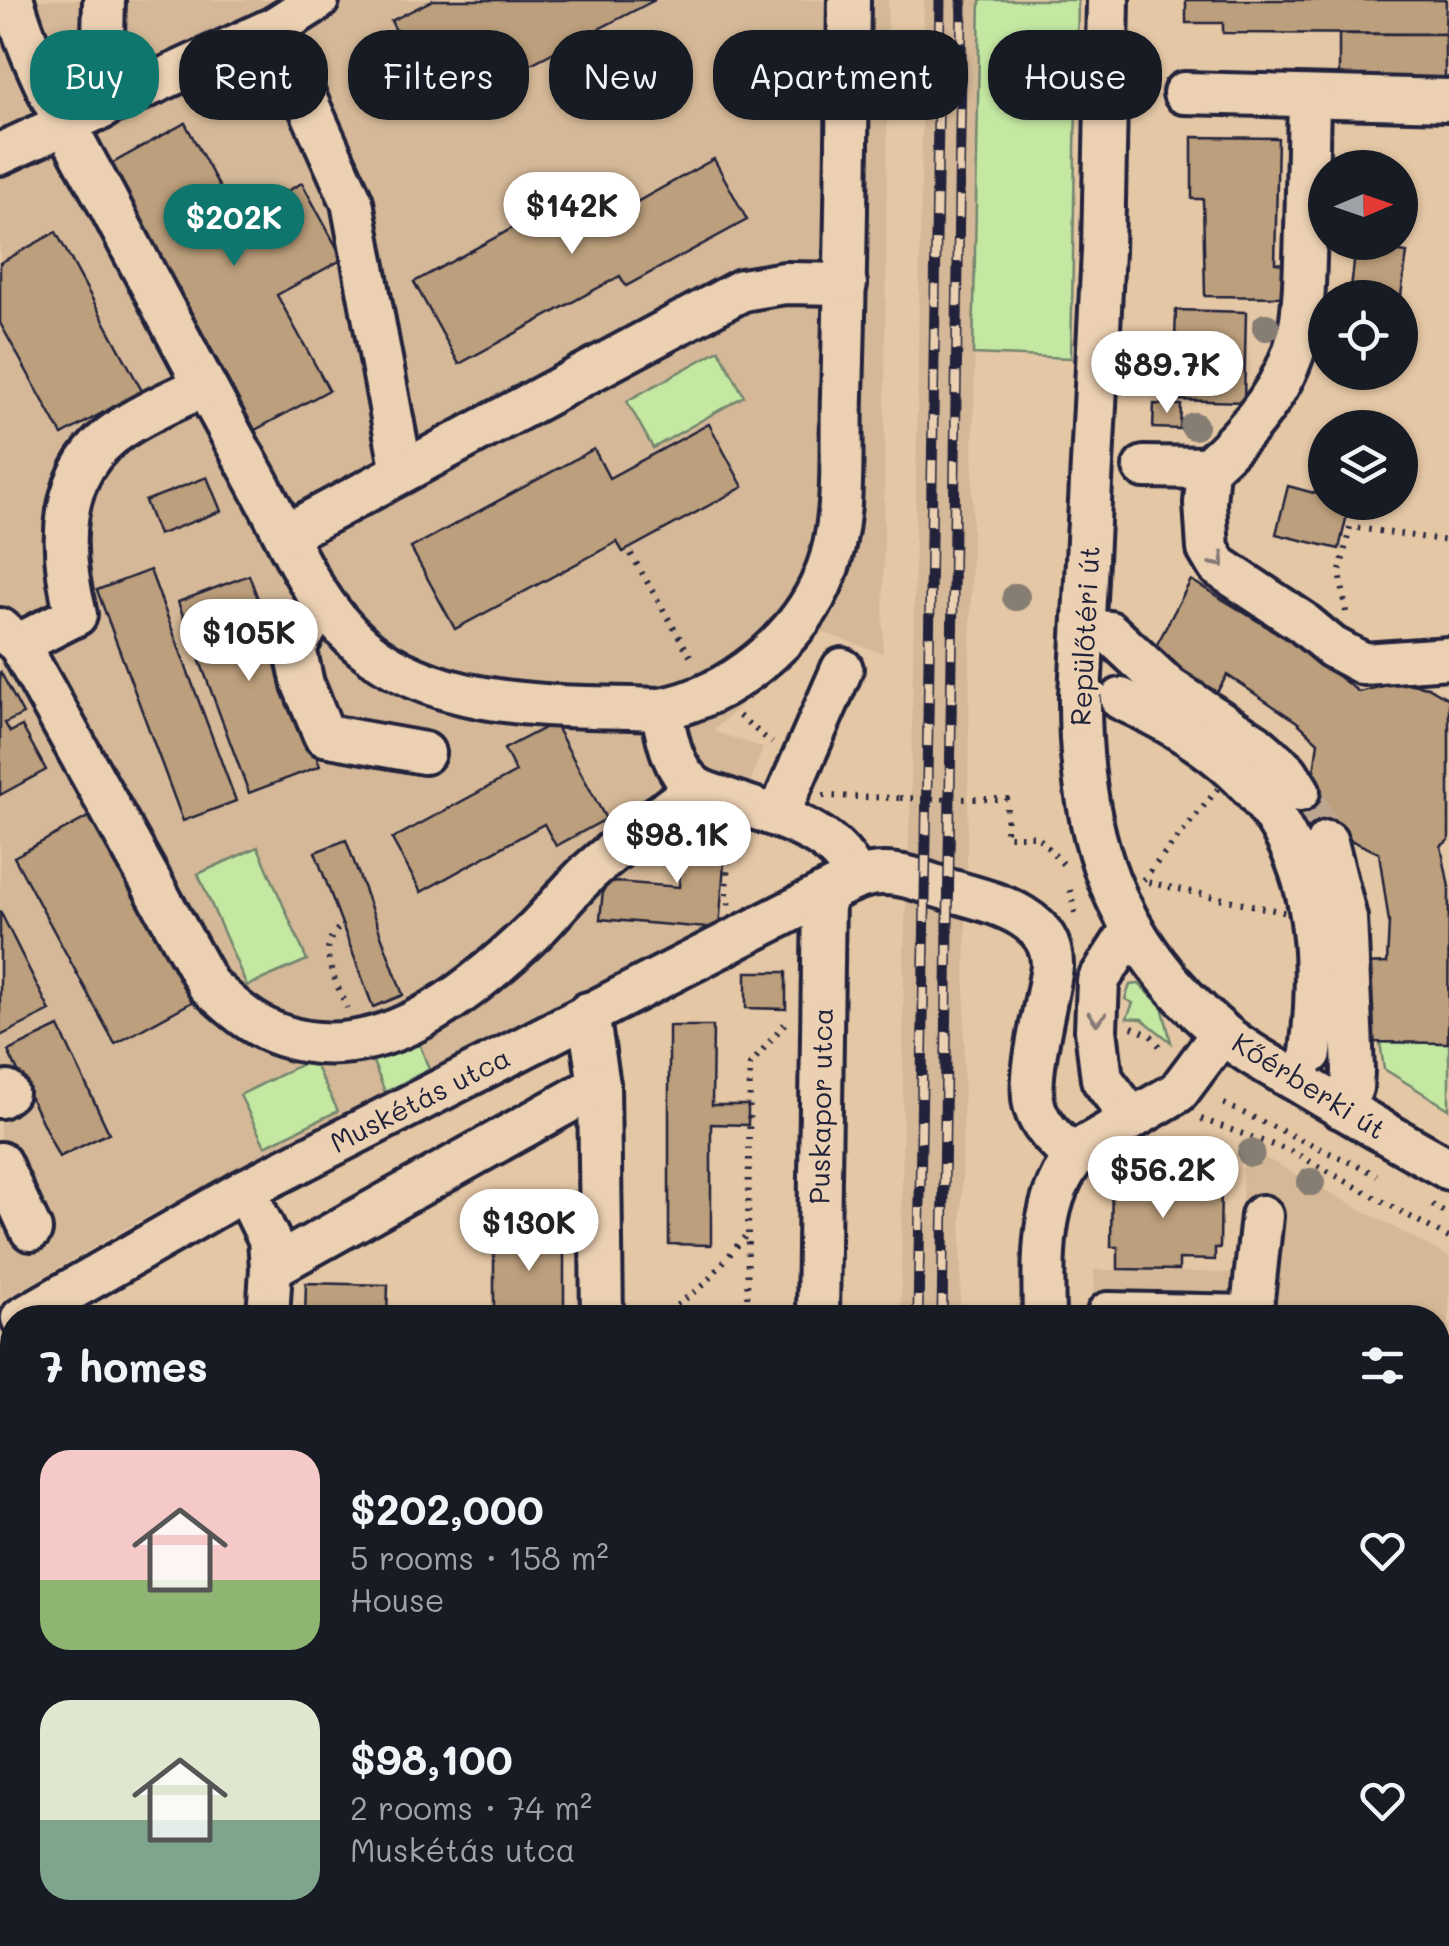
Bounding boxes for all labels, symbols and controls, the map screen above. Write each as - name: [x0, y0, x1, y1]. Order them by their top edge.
- chip: Buy: [30, 30, 159, 120]
- chip: Rent: [179, 30, 328, 120]
- chip: Filters: [348, 30, 529, 120]
- chip: New: [549, 30, 693, 120]
- chip: Apartment: [713, 30, 968, 120]
- chip: House: [988, 30, 1162, 120]
- north arrow: [1308, 150, 1418, 260]
- map controls: [1308, 150, 1418, 520]
- pin: $142K: [502, 172, 642, 257]
- text: $142K: [525, 183, 619, 225]
- pin: $202K: [164, 184, 304, 269]
- text: $202K: [185, 195, 283, 237]
- button: locate: [1308, 280, 1418, 390]
- pin: $89.7K: [1086, 331, 1248, 416]
- text: $89.7K: [1113, 342, 1221, 384]
- button: layers: [1308, 410, 1418, 520]
- street label: Repülőtéri út: [1061, 545, 1107, 727]
- one-way arrow: [1207, 550, 1225, 568]
- pin: $105K: [179, 599, 319, 684]
- text: $105K: [202, 610, 296, 652]
- pin: $98.1K: [596, 801, 758, 886]
- text: $98.1K: [625, 812, 729, 854]
- street label: Puskapor utca: [800, 1007, 840, 1205]
- one-way arrow: [1086, 1010, 1107, 1026]
- street label: Kőérberki út: [1226, 1024, 1393, 1147]
- street label: Muskétás utca: [323, 1038, 516, 1160]
- pin: $56.2K: [1082, 1136, 1244, 1221]
- text: $56.2K: [1110, 1147, 1216, 1189]
- pin: $130K: [459, 1189, 599, 1274]
- text: $130K: [482, 1200, 576, 1242]
- text: 7 homes: [40, 1338, 208, 1393]
- icon: filters: [1355, 1338, 1410, 1393]
- text: $202,000: [350, 1481, 544, 1536]
- icon: home: [120, 1490, 240, 1610]
- icon: heart: [1355, 1523, 1410, 1578]
- text: 5 rooms · 158 m²: [350, 1536, 609, 1578]
- text: House: [350, 1578, 445, 1620]
- text: $98,100: [350, 1731, 513, 1786]
- icon: home: [120, 1740, 240, 1860]
- icon: heart: [1355, 1773, 1410, 1828]
- text: 2 rooms · 74 m²: [350, 1786, 592, 1828]
- text: Muskétás utca: [350, 1828, 576, 1870]

